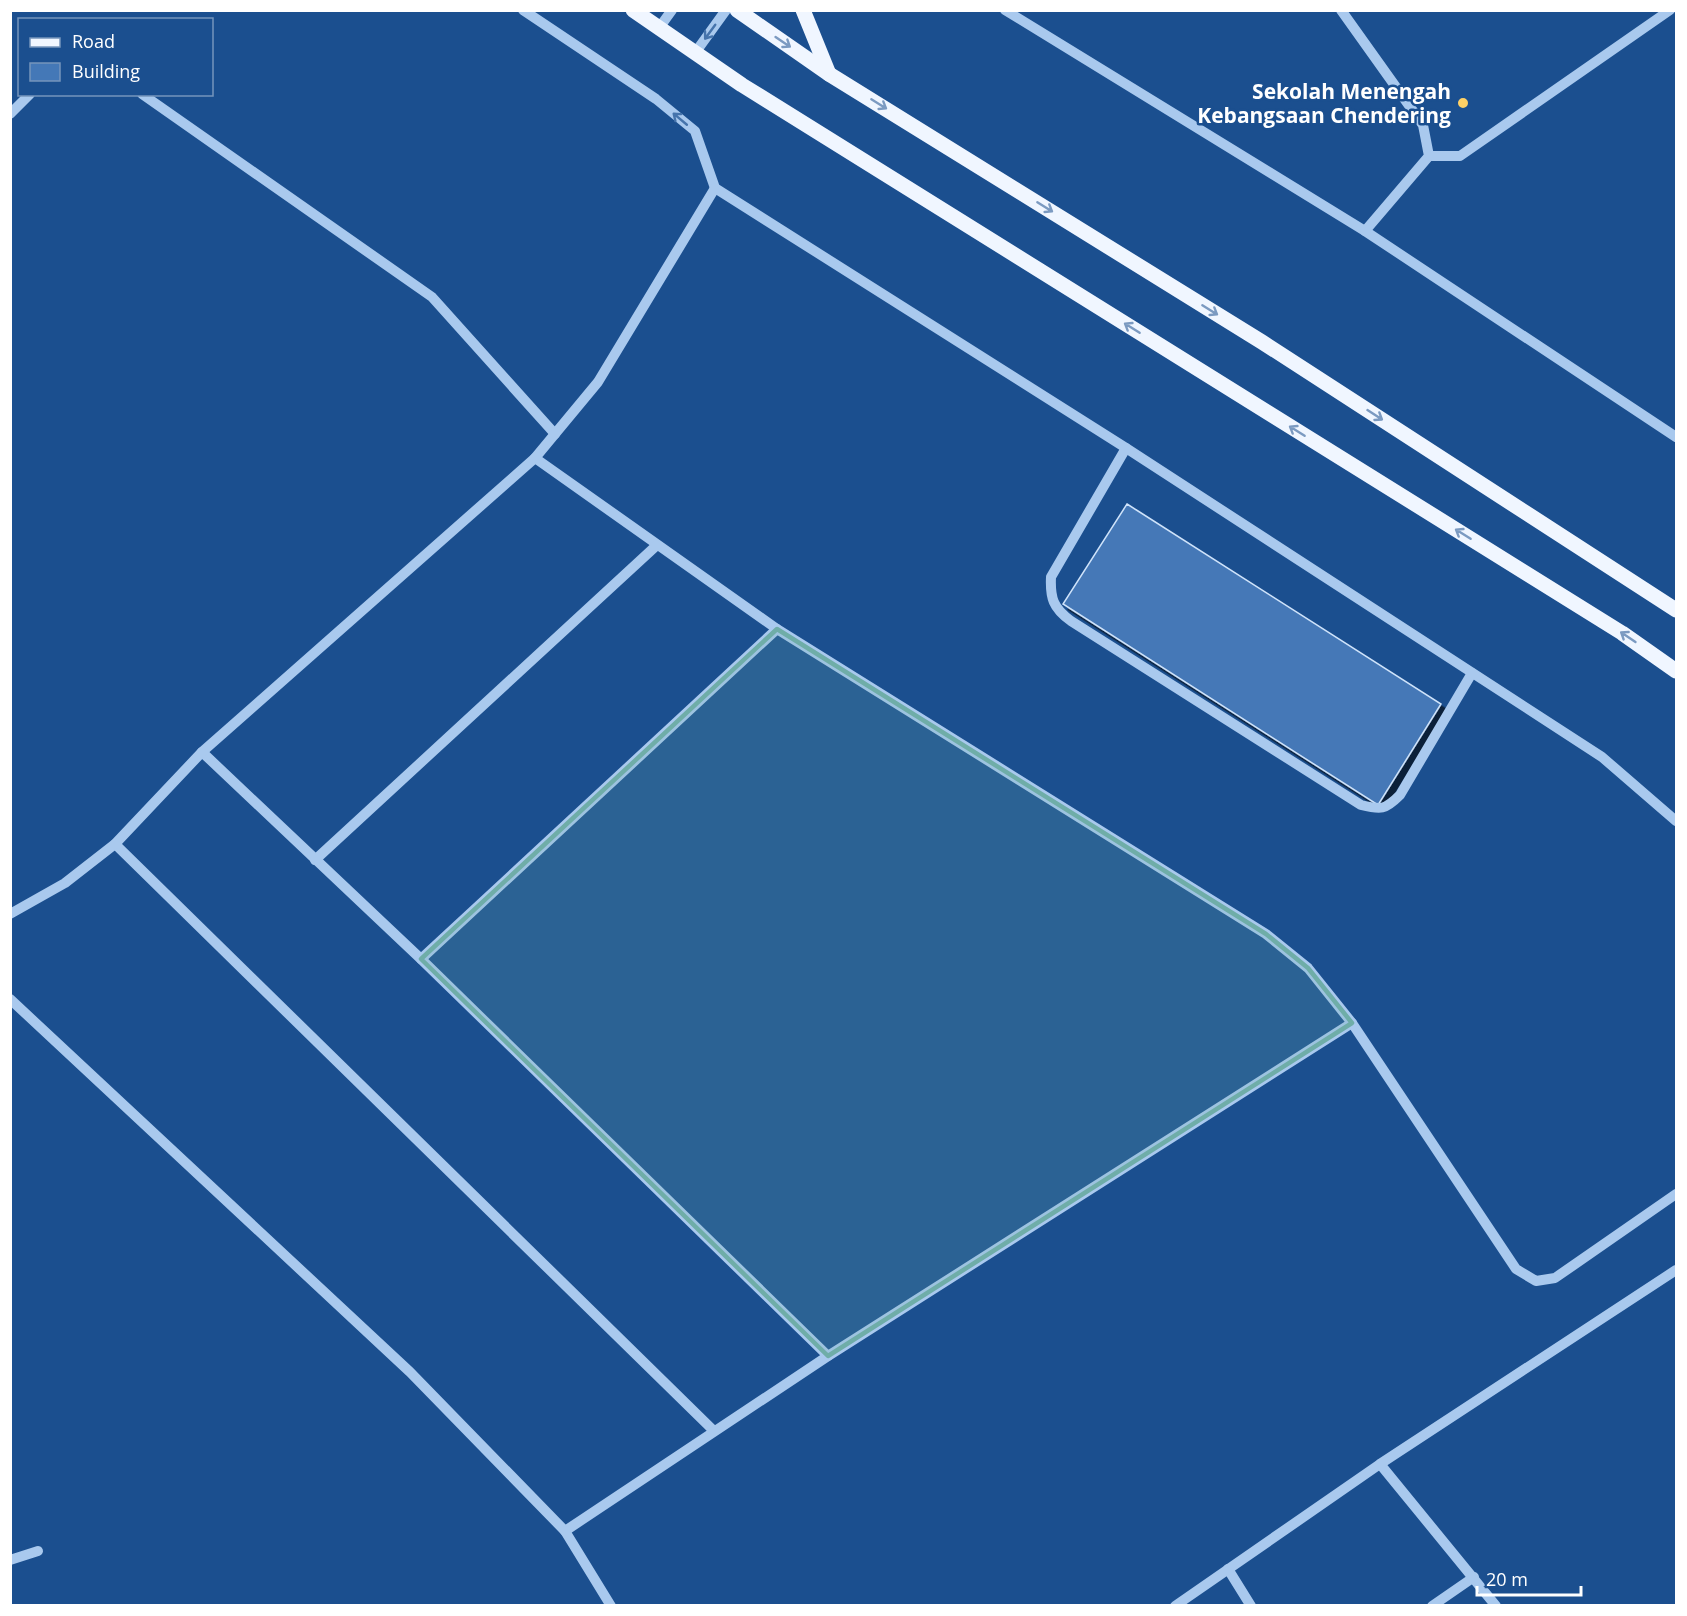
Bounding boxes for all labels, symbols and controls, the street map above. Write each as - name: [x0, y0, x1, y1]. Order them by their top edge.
- legend: [18, 18, 213, 96]
- one-way arrow: [704, 23, 717, 39]
- text: Road: [72, 29, 115, 53]
- one-way arrow: [775, 36, 791, 48]
- text: Building: [72, 59, 140, 83]
- place label: Sekolah Menengah Kebangsaan Chendering: [1197, 77, 1451, 129]
- marker: Sekolah Menengah Kebangsaan Chendering: [1456, 96, 1470, 110]
- one-way arrow: [870, 99, 887, 111]
- one-way arrow: [672, 112, 688, 125]
- one-way arrow: [1036, 202, 1053, 214]
- one-way arrow: [1202, 304, 1219, 317]
- one-way arrow: [1124, 321, 1141, 333]
- one-way arrow: [1366, 409, 1383, 421]
- one-way arrow: [1289, 424, 1306, 437]
- one-way arrow: [1455, 528, 1472, 540]
- one-way arrow: [1620, 631, 1637, 644]
- scale bar: [1477, 1559, 1580, 1597]
- text: 20 m: [1486, 1567, 1528, 1591]

